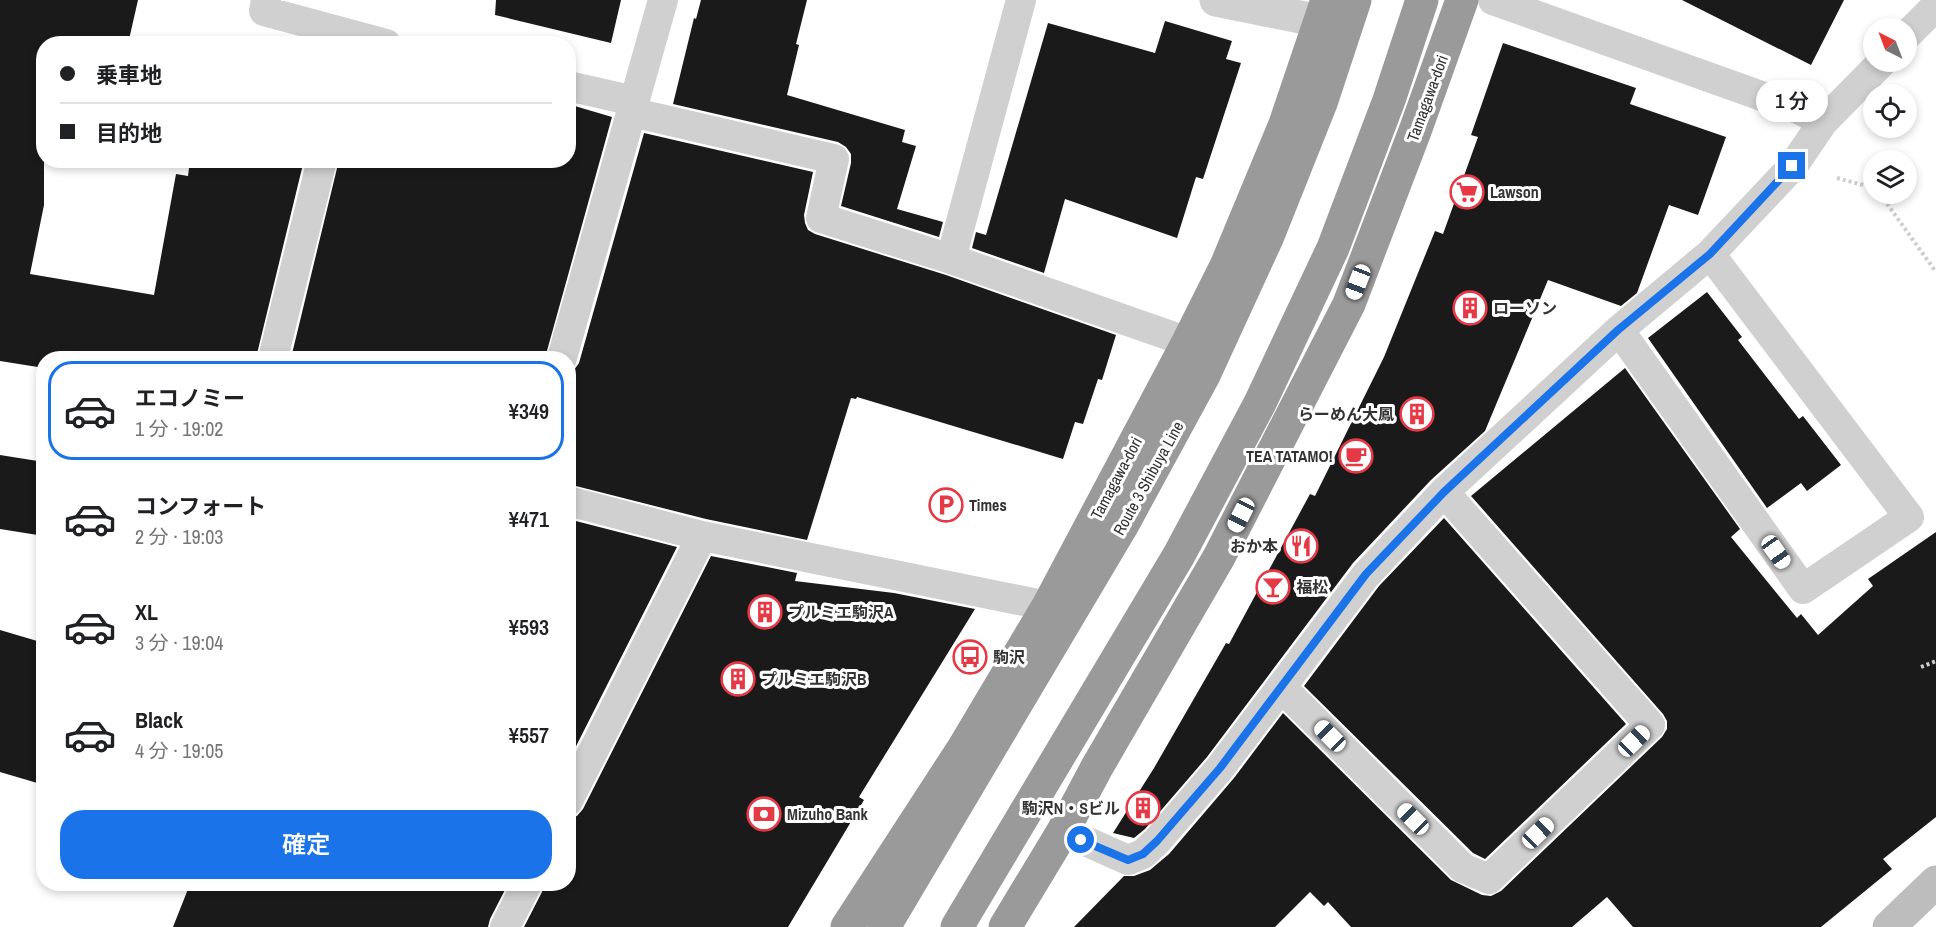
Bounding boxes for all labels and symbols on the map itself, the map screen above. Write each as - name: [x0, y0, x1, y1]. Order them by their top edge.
- north arrow: [1863, 18, 1917, 72]
- street label: Tamagawa-dori: [1401, 52, 1453, 144]
- callout: 1 分: [1756, 79, 1828, 121]
- route end: [1778, 152, 1805, 179]
- supermarket icon: Lawson: [1449, 174, 1485, 210]
- place label: Lawson: [1490, 181, 1539, 203]
- car: [1343, 262, 1373, 302]
- building icon: ローソン: [1452, 290, 1488, 326]
- place label: ローソン: [1493, 297, 1557, 319]
- building icon: らーめん大鳳: [1399, 396, 1435, 432]
- place label: らーめん大鳳: [1298, 403, 1394, 425]
- street label: Route 3 Shibuya Line: [1108, 417, 1188, 539]
- street label: Tamagawa-dori: [1085, 433, 1147, 523]
- cafe icon: TEA TATAMO!: [1338, 438, 1374, 474]
- place label: TEA TATAMO!: [1246, 445, 1333, 467]
- parking icon: Times: [928, 487, 964, 523]
- place label: Times: [969, 494, 1007, 516]
- car: [1225, 495, 1257, 535]
- restaurant icon: おか本: [1283, 528, 1319, 564]
- car: [1758, 532, 1794, 572]
- place label: おか本: [1230, 535, 1278, 557]
- bar icon: 福松: [1255, 569, 1291, 605]
- place label: 福松: [1296, 576, 1328, 598]
- building icon: プルミエ駒沢A: [747, 594, 783, 630]
- place label: プルミエ駒沢A: [788, 601, 894, 623]
- bus stop icon: 駒沢: [952, 639, 988, 675]
- place label: 駒沢: [993, 646, 1025, 668]
- building icon: プルミエ駒沢B: [720, 661, 756, 697]
- place label: プルミエ駒沢B: [761, 668, 866, 690]
- car: [1311, 717, 1349, 755]
- car: [1615, 722, 1653, 760]
- building icon: 駒沢N・Sビル: [1125, 790, 1161, 826]
- bank icon: Mizuho Bank: [746, 796, 782, 832]
- place label: 駒沢N・Sビル: [1022, 797, 1120, 819]
- car: [1394, 800, 1432, 838]
- place label: Mizuho Bank: [787, 803, 869, 825]
- car: [1519, 814, 1557, 852]
- route start: [1067, 826, 1094, 853]

